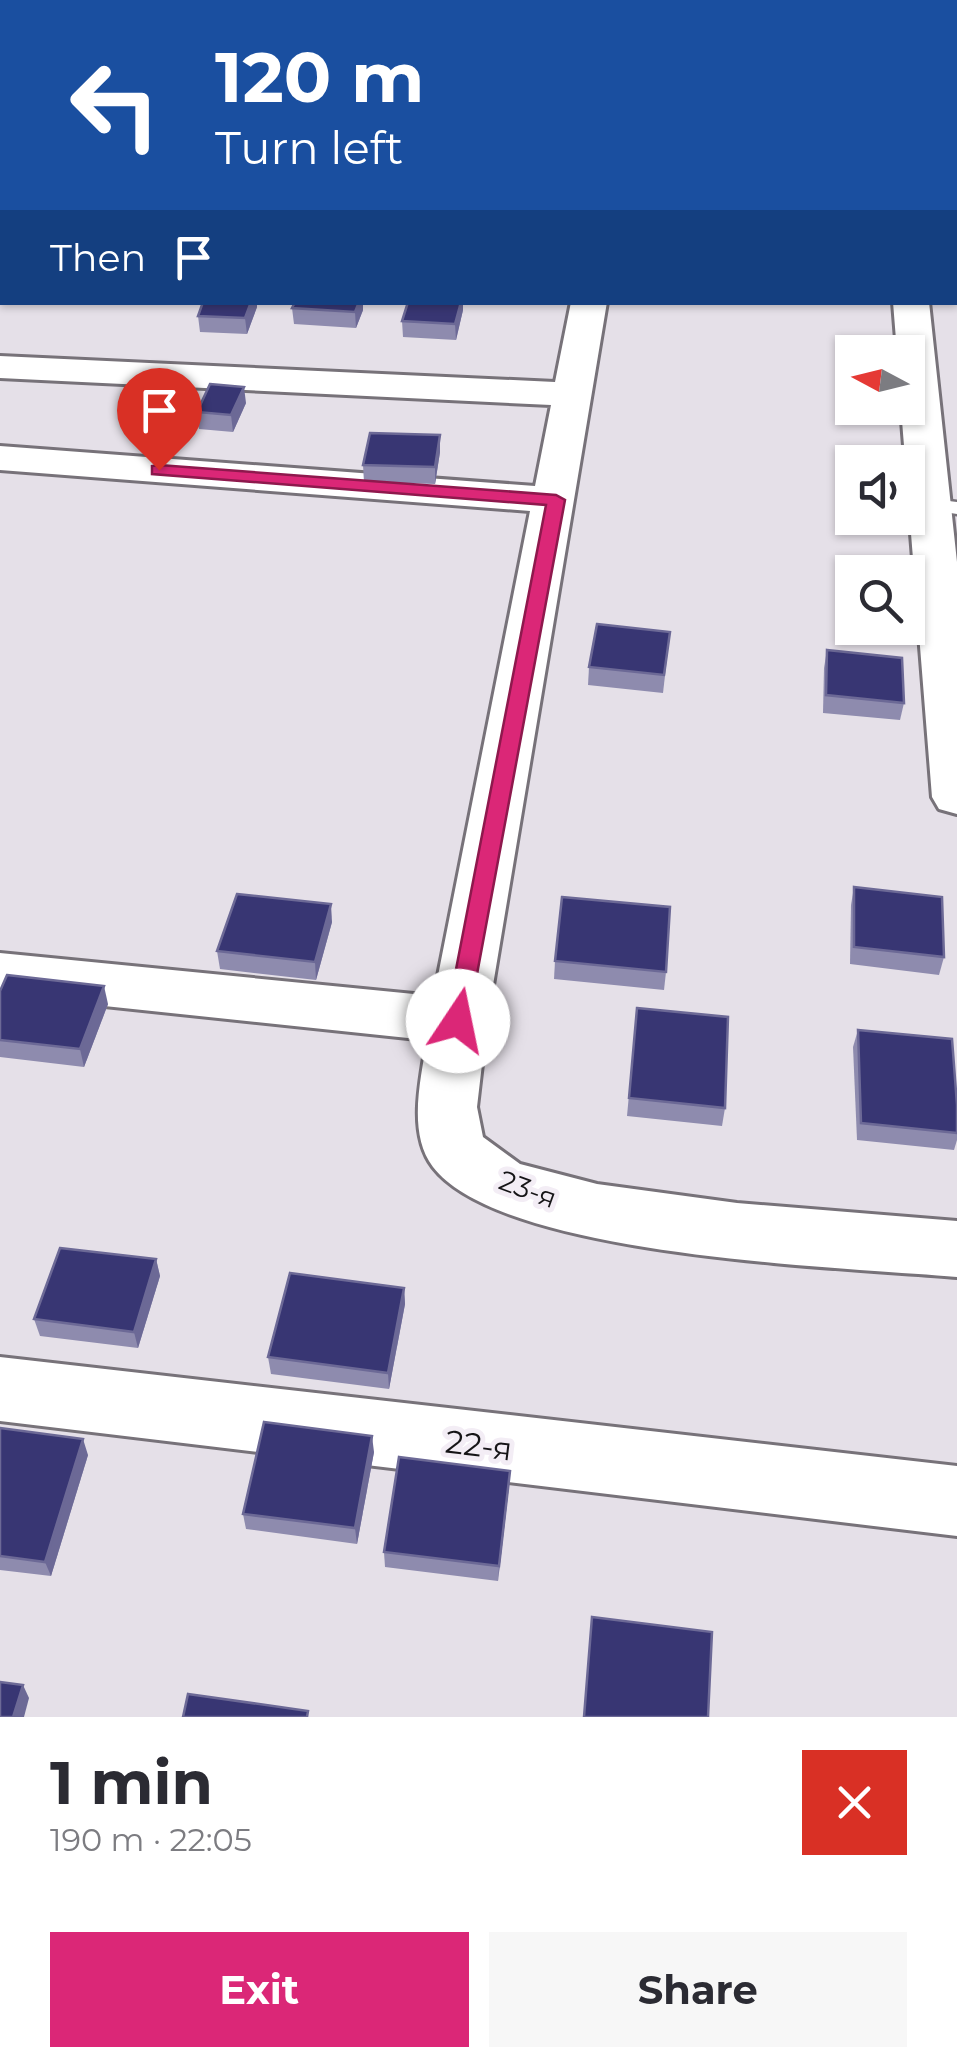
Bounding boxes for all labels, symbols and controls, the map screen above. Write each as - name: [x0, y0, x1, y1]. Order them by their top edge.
- text: 120 m: [215, 34, 425, 120]
- icon: left: [50, 40, 180, 170]
- text: Turn left: [215, 120, 403, 175]
- icon: arrive: [166, 230, 221, 285]
- text: Then: [50, 234, 146, 281]
- north arrow: [835, 335, 925, 425]
- map controls: [835, 335, 925, 645]
- pin: [117, 368, 202, 471]
- icon: arrive: [132, 383, 187, 438]
- button: sound: [835, 445, 925, 535]
- button: search: [835, 555, 925, 645]
- position arrow: [406, 969, 510, 1073]
- street label: 23-я: [495, 1163, 561, 1215]
- street label: 22-я: [443, 1422, 515, 1468]
- text: 1 min: [50, 1746, 213, 1819]
- button: close: [802, 1750, 907, 1855]
- text: 190 m · 22:05: [50, 1820, 252, 1859]
- button: Exit: [50, 1932, 469, 2047]
- button: Share: [489, 1932, 907, 2047]

